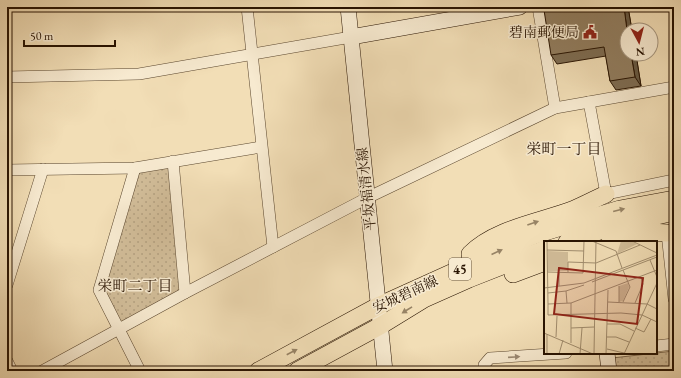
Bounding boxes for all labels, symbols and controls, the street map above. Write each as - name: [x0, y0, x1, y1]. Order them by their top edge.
- scale bar: [24, 22, 115, 48]
- north arrow: [619, 22, 659, 62]
- place label: 碧南郵便局: [509, 23, 579, 41]
- public building icon: 碧南郵便局: [582, 24, 598, 40]
- text: 50 m: [30, 28, 54, 44]
- text: N: [635, 44, 645, 59]
- district label: 栄町一丁目: [526, 139, 602, 158]
- street label: 平坂福清水線: [353, 146, 379, 232]
- one-way arrow: [613, 206, 626, 212]
- one-way arrow: [527, 220, 539, 226]
- inset map: [544, 241, 657, 354]
- one-way arrow: [491, 249, 502, 255]
- road number: 45: [449, 258, 471, 280]
- street label: 安城碧南線: [369, 271, 441, 317]
- district label: 栄町二丁目: [97, 276, 173, 295]
- one-way arrow: [401, 306, 413, 313]
- one-way arrow: [286, 349, 298, 356]
- one-way arrow: [508, 353, 520, 360]

